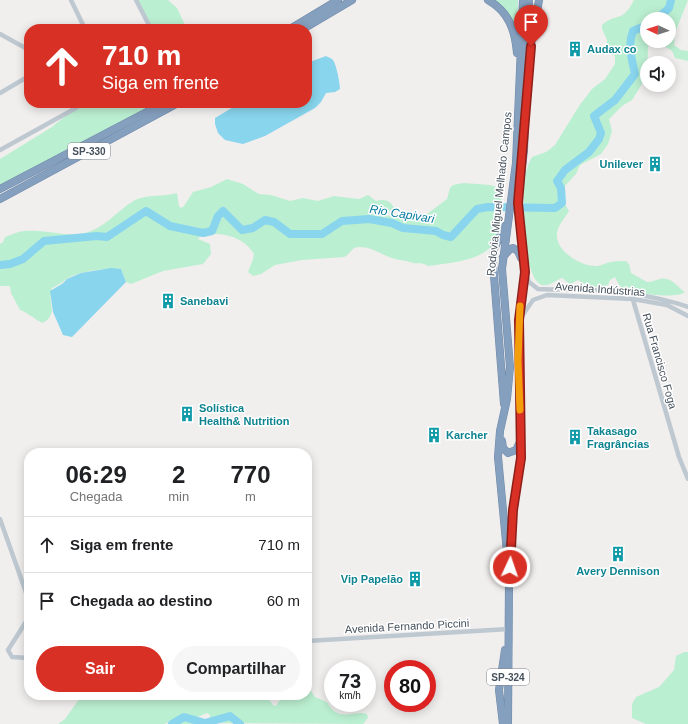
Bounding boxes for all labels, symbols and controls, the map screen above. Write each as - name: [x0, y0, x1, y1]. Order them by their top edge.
- pin: [514, 5, 548, 46]
- icon: arrive: [520, 11, 542, 33]
- north arrow: [640, 12, 676, 48]
- map controls: [640, 12, 676, 92]
- icon: ahead: [36, 40, 88, 92]
- text: 710 m: [102, 40, 181, 71]
- building icon: Audax co: [566, 40, 584, 58]
- place label: Audax co: [587, 43, 637, 55]
- button: sound: [640, 56, 676, 92]
- text: Siga em frente: [102, 73, 219, 93]
- street label: Rodovia Miguel Melhado Campos: [484, 111, 514, 277]
- road number: SP-330: [68, 143, 110, 159]
- building icon: Unilever: [646, 155, 664, 173]
- place label: Unilever: [600, 158, 644, 170]
- water label: Rio Capivari: [369, 202, 436, 226]
- street label: Avenida Indústrias: [555, 280, 646, 298]
- building icon: Sanebavi: [159, 292, 177, 310]
- place label: Sanebavi: [180, 295, 228, 307]
- street label: Rua Francisco Foga: [641, 312, 680, 411]
- place label: Solística Health& Nutrition: [199, 402, 290, 427]
- building icon: Solística Health& Nutrition: [178, 405, 196, 423]
- place label: Takasago Fragrâncias: [587, 425, 649, 450]
- building icon: Karcher: [425, 426, 443, 444]
- building icon: Takasago Fragrâncias: [566, 428, 584, 446]
- place label: Karcher: [446, 429, 488, 441]
- text: 06:29: [65, 461, 127, 488]
- text: 2: [172, 461, 185, 488]
- text: 770: [231, 461, 271, 488]
- text: Chegada: [70, 489, 122, 504]
- text: min: [168, 489, 189, 504]
- text: m: [245, 489, 256, 504]
- icon: ahead: [36, 534, 58, 556]
- text: Siga em frente: [70, 536, 173, 553]
- text: 710 m: [258, 536, 300, 553]
- building icon: Avery Dennison: [609, 545, 627, 563]
- position arrow: [489, 546, 531, 588]
- place label: Avery Dennison: [576, 565, 660, 577]
- building icon: Vip Papelão: [406, 570, 424, 588]
- place label: Vip Papelão: [341, 573, 403, 585]
- icon: arrive: [36, 590, 58, 612]
- text: Chegada ao destino: [70, 592, 213, 609]
- text: 60 m: [267, 592, 300, 609]
- street label: Avenida Fernando Piccini: [344, 617, 470, 635]
- button: Sair: [36, 646, 164, 692]
- button: Compartilhar: [172, 646, 300, 692]
- speed limit sign: 80: [384, 660, 436, 712]
- road number: SP-324: [487, 669, 529, 685]
- text: 73: [339, 670, 361, 692]
- text: km/h: [339, 690, 361, 701]

